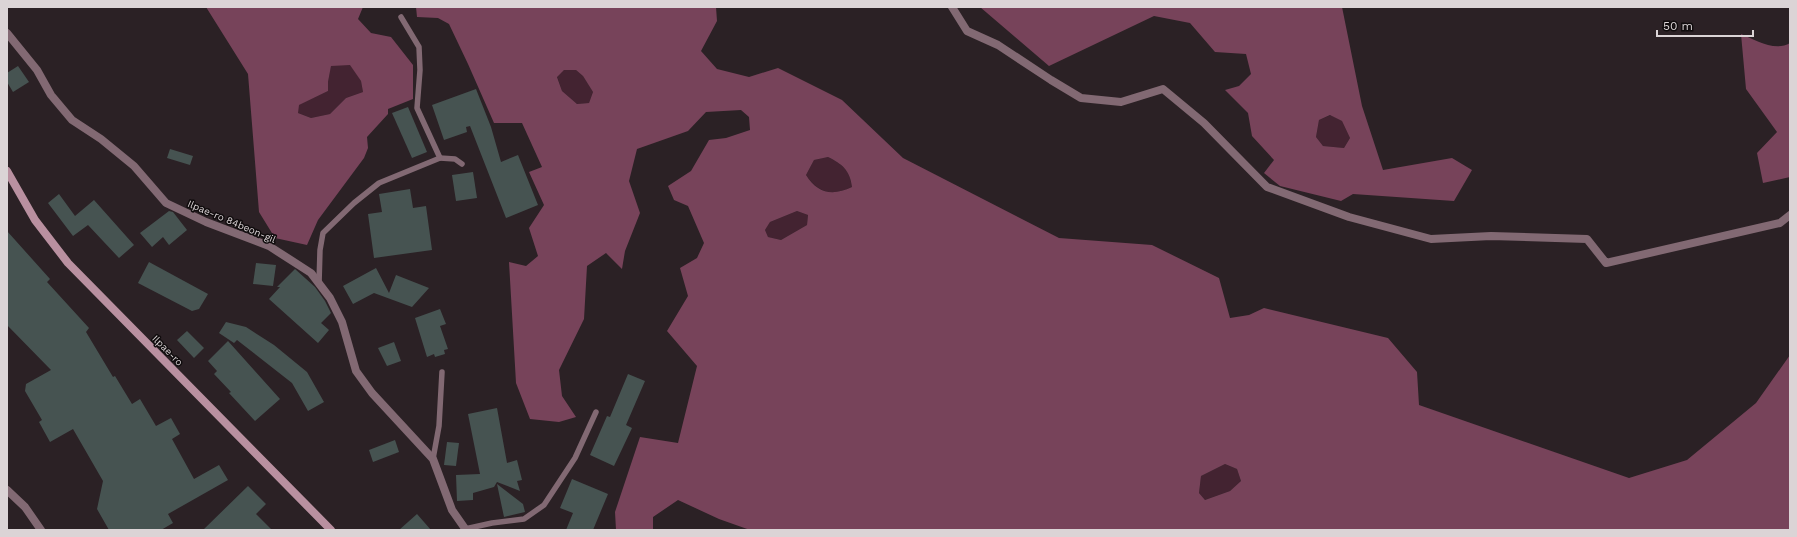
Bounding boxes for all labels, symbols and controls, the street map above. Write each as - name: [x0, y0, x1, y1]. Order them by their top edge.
- scale bar: [1657, 12, 1753, 38]
- text: 50 m: [1663, 19, 1693, 33]
- street label: Ilpae-ro 84beon-gil: [186, 198, 278, 245]
- street label: Ilpae-ro: [150, 333, 185, 368]

